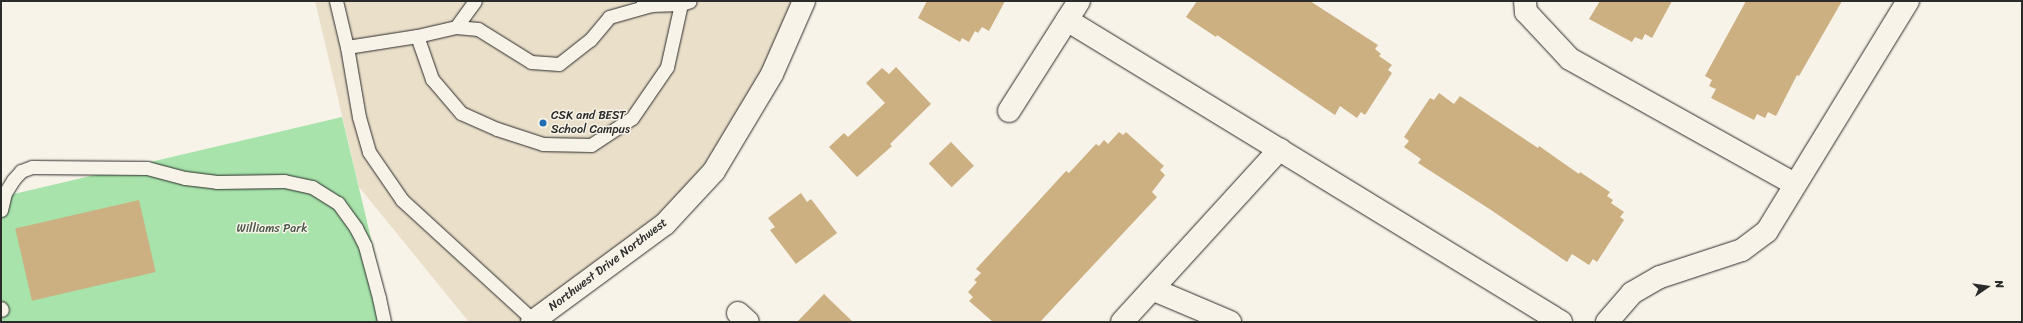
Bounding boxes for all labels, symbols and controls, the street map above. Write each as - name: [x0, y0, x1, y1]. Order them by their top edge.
- place label: CSK and BEST School Campus: [551, 109, 630, 137]
- marker: CSK and BEST School Campus: [538, 118, 548, 128]
- street label: Northwest Drive Northwest: [546, 216, 670, 314]
- park label: Williams Park: [236, 222, 308, 236]
- north arrow: [1967, 267, 2007, 307]
- text: N: [1989, 278, 2009, 290]

